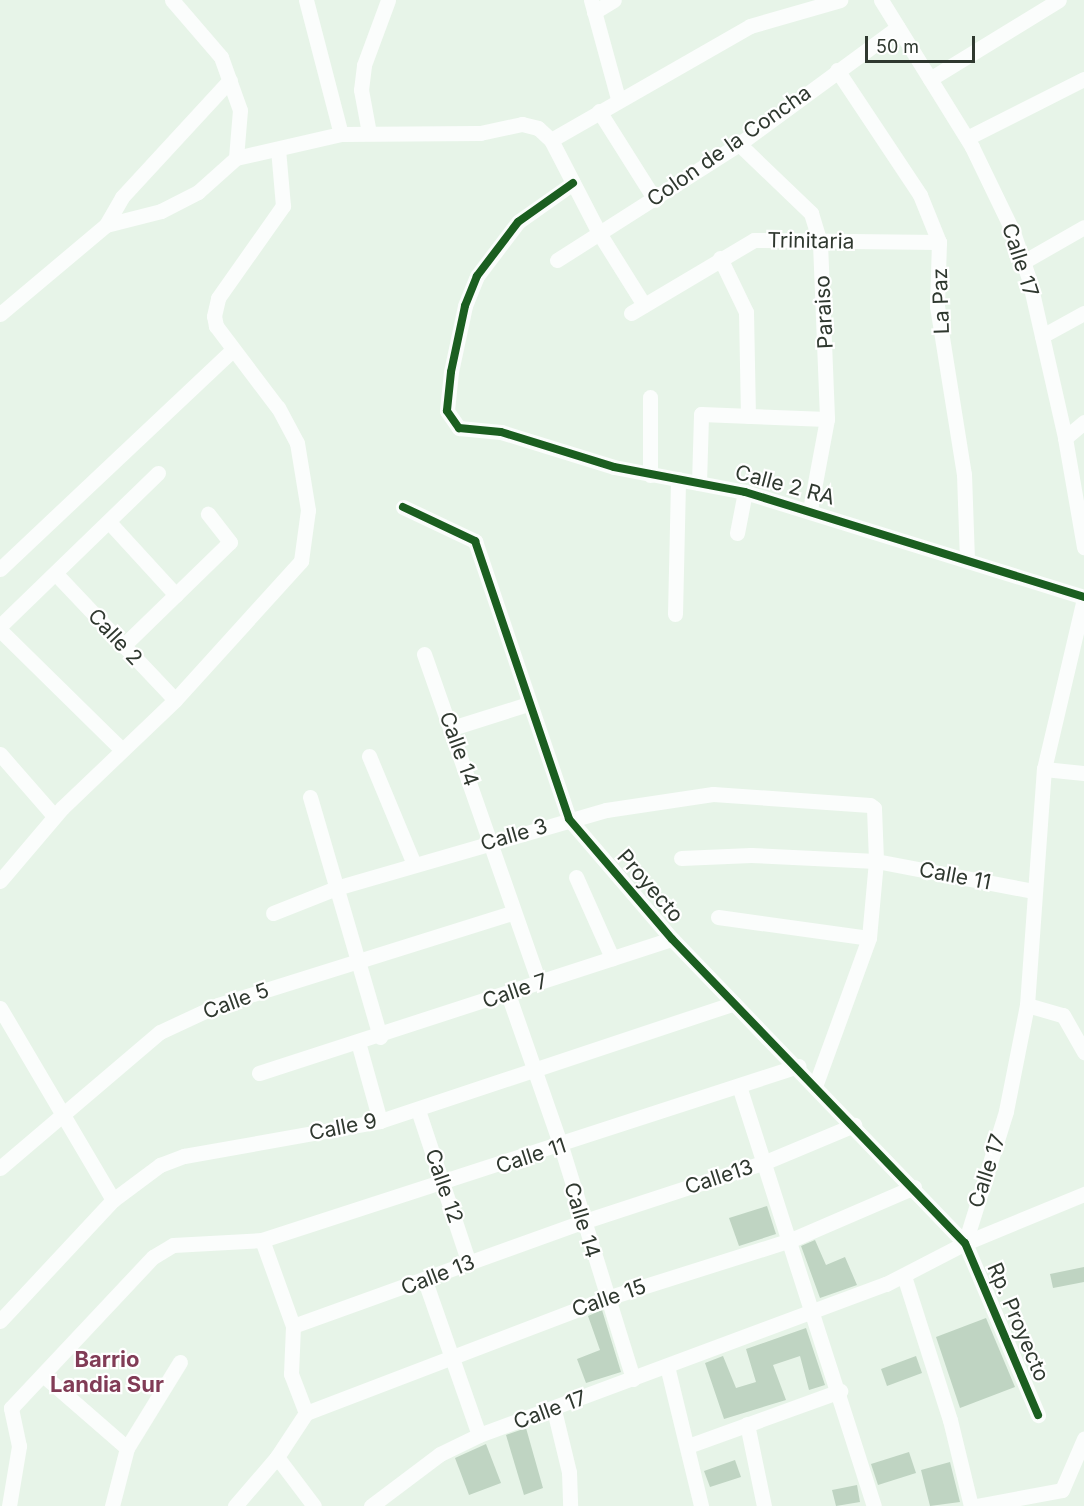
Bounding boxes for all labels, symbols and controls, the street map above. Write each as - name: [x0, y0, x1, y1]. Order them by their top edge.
- scale bar: [868, 24, 978, 62]
- text: 50 m: [876, 36, 919, 57]
- street label: Colon de la Concha: [642, 80, 816, 212]
- street label: Calle 17: [996, 220, 1044, 300]
- street label: Trinitaria: [767, 228, 855, 254]
- street label: La Paz: [927, 267, 955, 335]
- street label: Paraiso: [809, 275, 839, 349]
- street label: Calle 2 RA: [732, 460, 838, 510]
- street label: Calle 2: [83, 603, 147, 671]
- street label: Calle 14: [434, 708, 484, 790]
- street label: Calle 3: [478, 813, 550, 857]
- street label: Proyecto: [612, 845, 688, 927]
- street label: Calle 11: [917, 857, 993, 895]
- street label: Calle 7: [479, 968, 551, 1014]
- street label: Calle 5: [200, 977, 272, 1025]
- street label: Calle 9: [307, 1108, 379, 1146]
- street label: Calle 17: [963, 1131, 1011, 1211]
- street label: Calle 11: [493, 1133, 569, 1179]
- street label: Calle 12: [420, 1146, 468, 1226]
- street label: Calle13: [682, 1154, 756, 1200]
- street label: Calle 14: [559, 1179, 605, 1261]
- street label: Calle 13: [398, 1249, 478, 1301]
- street label: Rp. Proyecto: [982, 1259, 1054, 1385]
- street label: Calle 15: [569, 1274, 649, 1322]
- district label: Barrio Landia Sur: [50, 1346, 164, 1398]
- street label: Calle 17: [510, 1385, 590, 1435]

